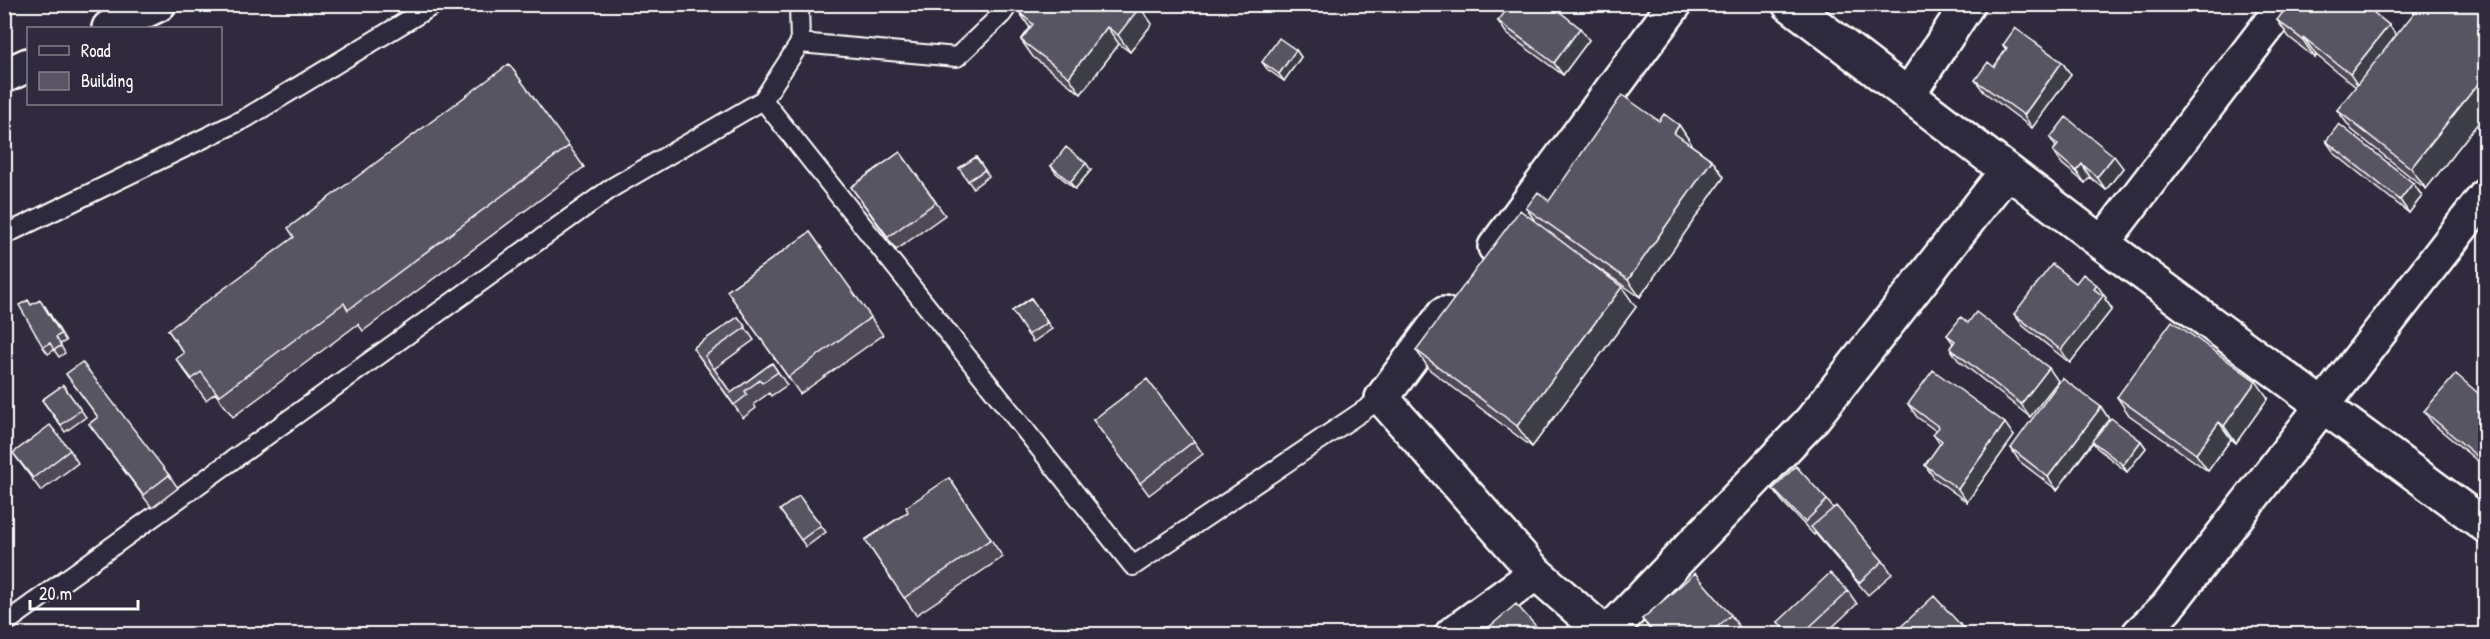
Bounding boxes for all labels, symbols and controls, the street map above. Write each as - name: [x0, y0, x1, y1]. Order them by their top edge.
- legend: [27, 27, 222, 105]
- text: Road: [81, 38, 111, 63]
- text: Building: [81, 68, 133, 93]
- scale bar: [30, 573, 138, 611]
- text: 20 m: [39, 581, 72, 606]

